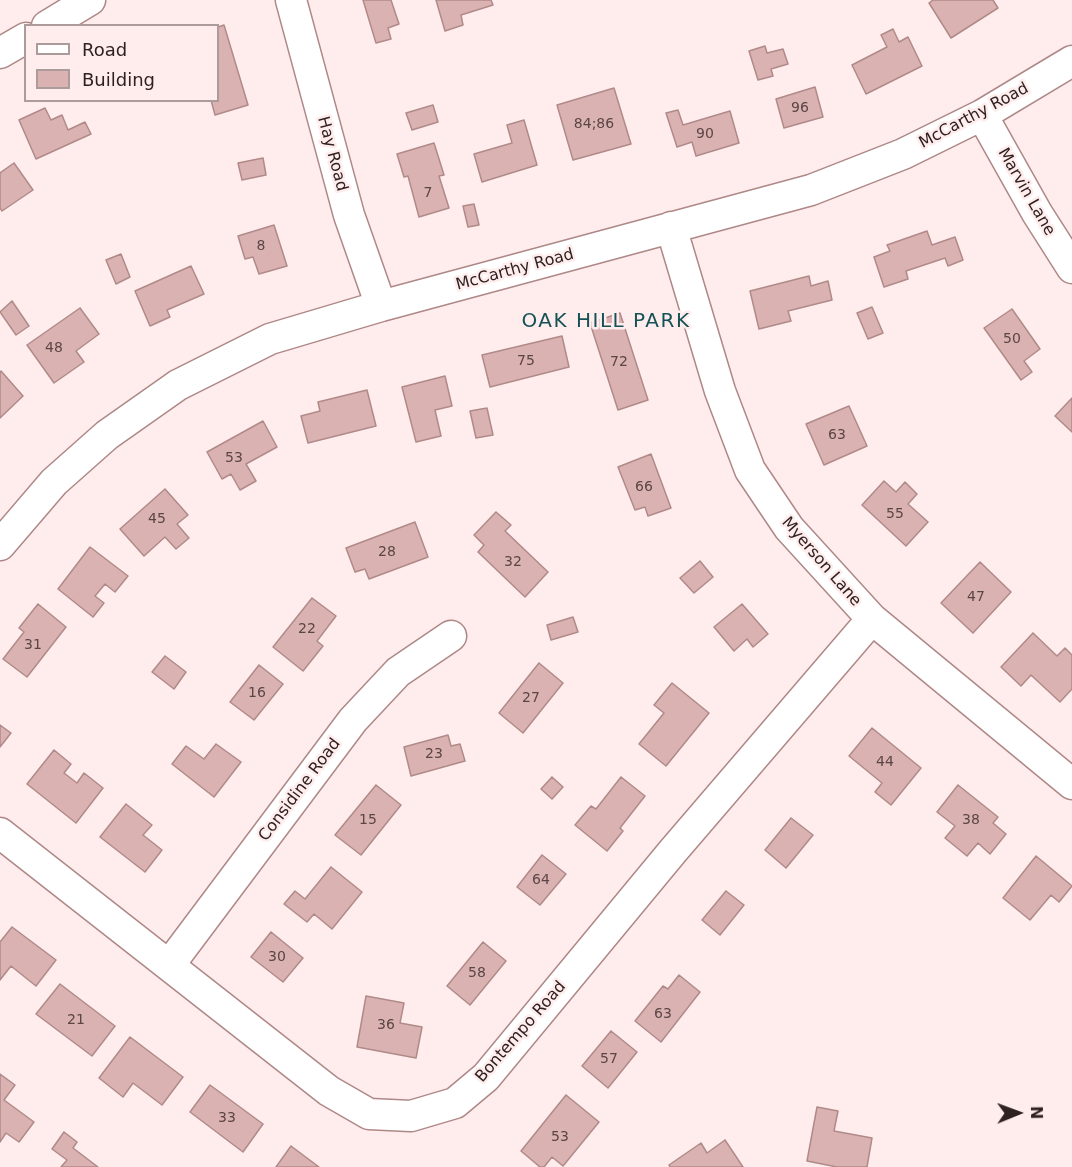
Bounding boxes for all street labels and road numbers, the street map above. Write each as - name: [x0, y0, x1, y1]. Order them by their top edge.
- street label: McCarthy Road: [916, 79, 1032, 153]
- street label: Hay Road: [313, 115, 351, 193]
- street label: Marvin Lane: [993, 145, 1059, 239]
- street label: McCarthy Road: [454, 245, 576, 295]
- street label: Myerson Lane: [777, 514, 865, 610]
- street label: Considine Road: [255, 735, 345, 845]
- street label: Bontempo Road: [472, 977, 570, 1087]

